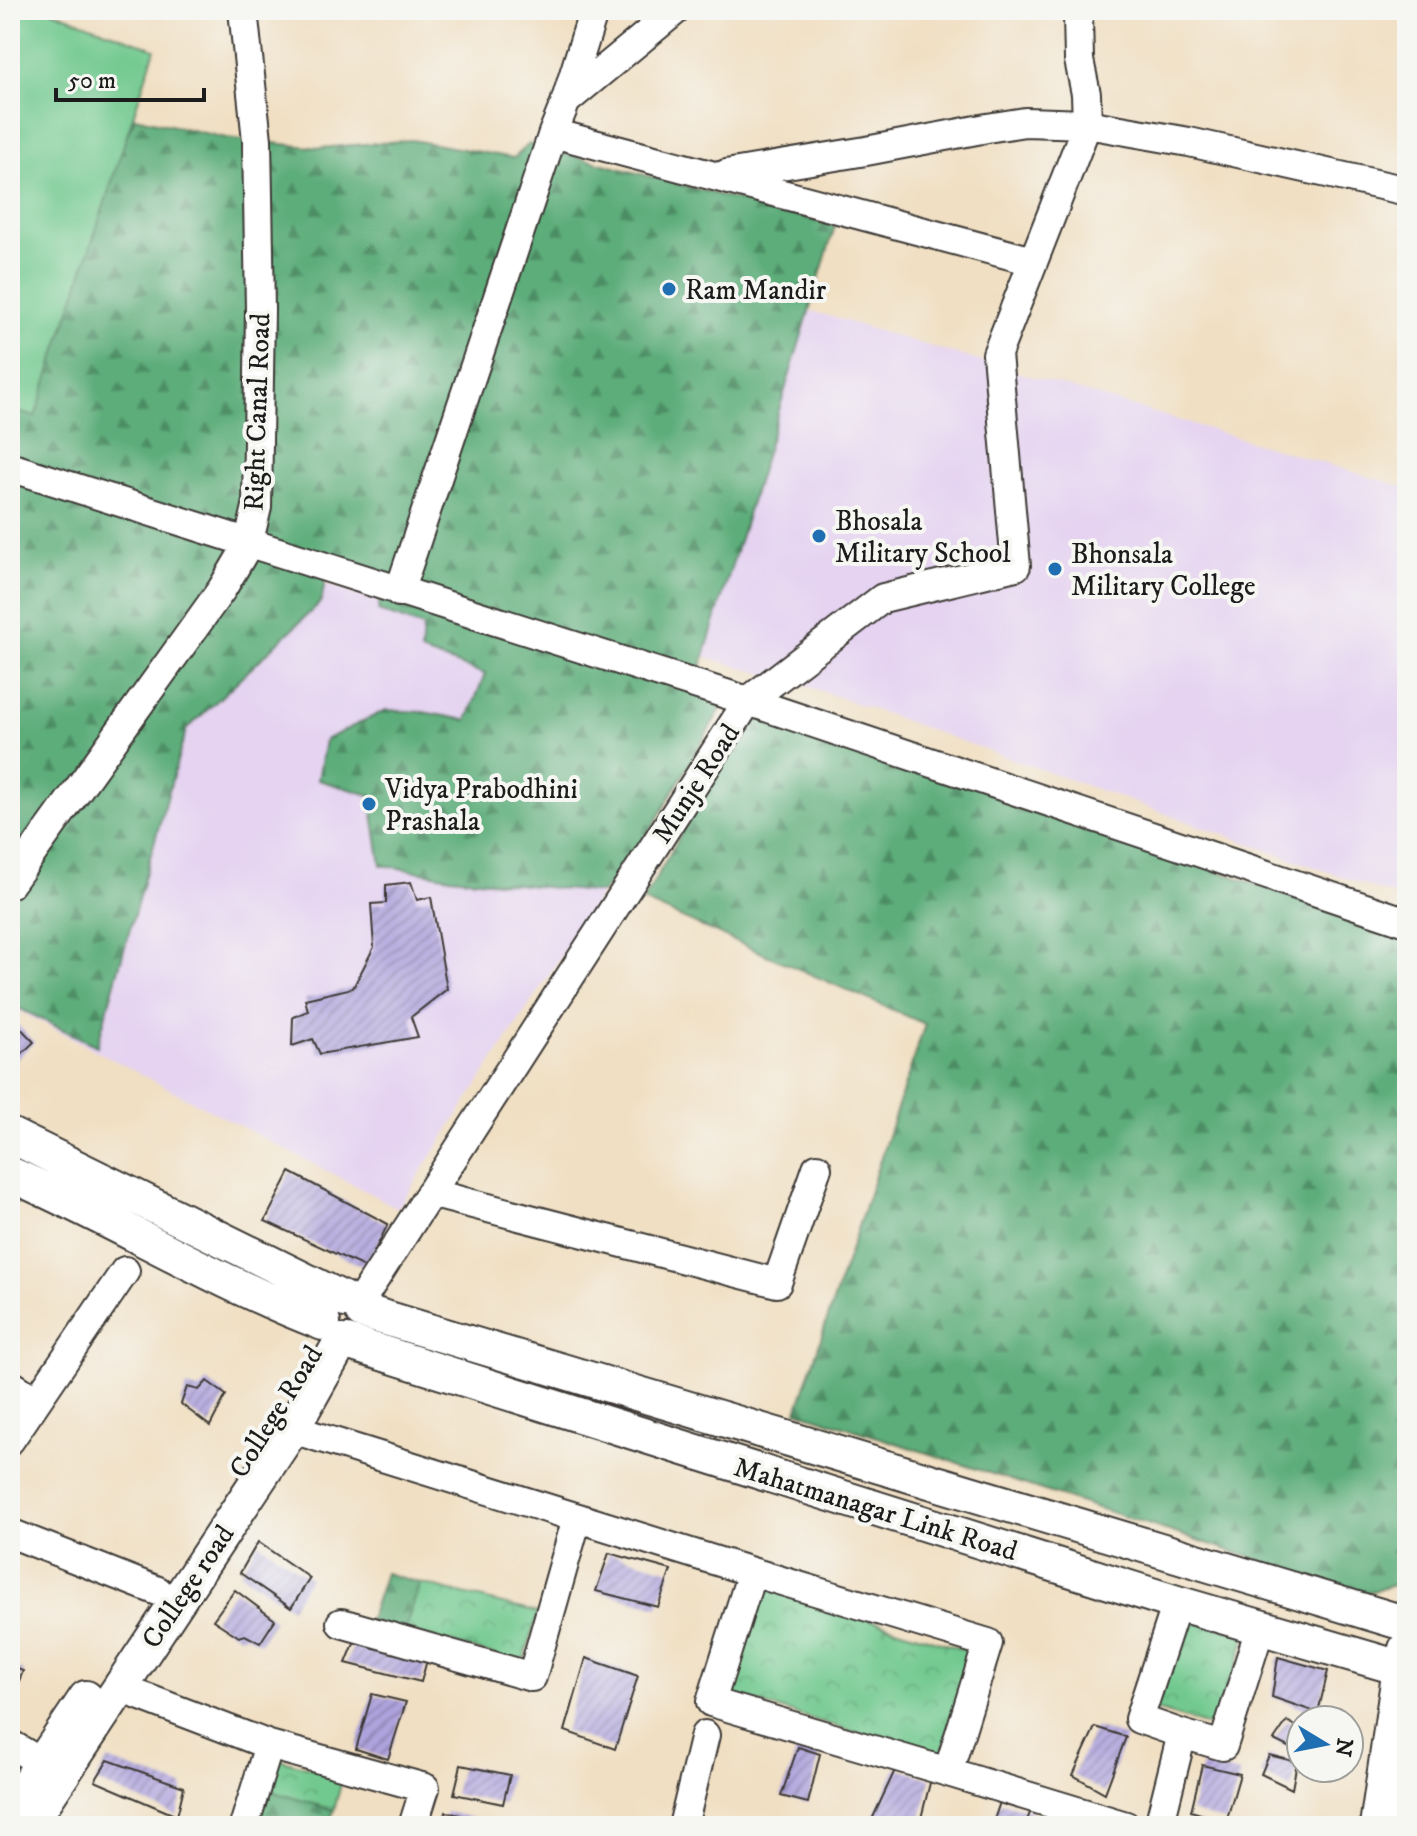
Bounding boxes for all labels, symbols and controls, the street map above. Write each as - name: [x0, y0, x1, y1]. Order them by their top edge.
- scale bar: [56, 52, 204, 102]
- text: 50 m: [68, 66, 116, 96]
- place label: Ram Mandir: [685, 273, 827, 308]
- marker: Ram Mandir: [660, 280, 678, 298]
- street label: Right Canal Road: [237, 312, 278, 512]
- place label: Bhosala Military School: [835, 504, 1011, 571]
- marker: Bhosala Military School: [810, 527, 828, 545]
- place label: Bhonsala Military College: [1071, 537, 1256, 604]
- marker: Bhonsala Military College: [1046, 560, 1064, 578]
- street label: Munje Road: [645, 717, 748, 850]
- place label: Vidya Prabodhini Prashala: [384, 772, 578, 839]
- marker: Vidya Prabodhini Prashala: [360, 795, 378, 813]
- street label: College Road: [222, 1339, 331, 1485]
- street label: Mahatmanagar Link Road: [730, 1450, 1021, 1569]
- street label: College road: [134, 1518, 242, 1655]
- north arrow: [1285, 1704, 1365, 1784]
- text: N: [1328, 1736, 1358, 1758]

